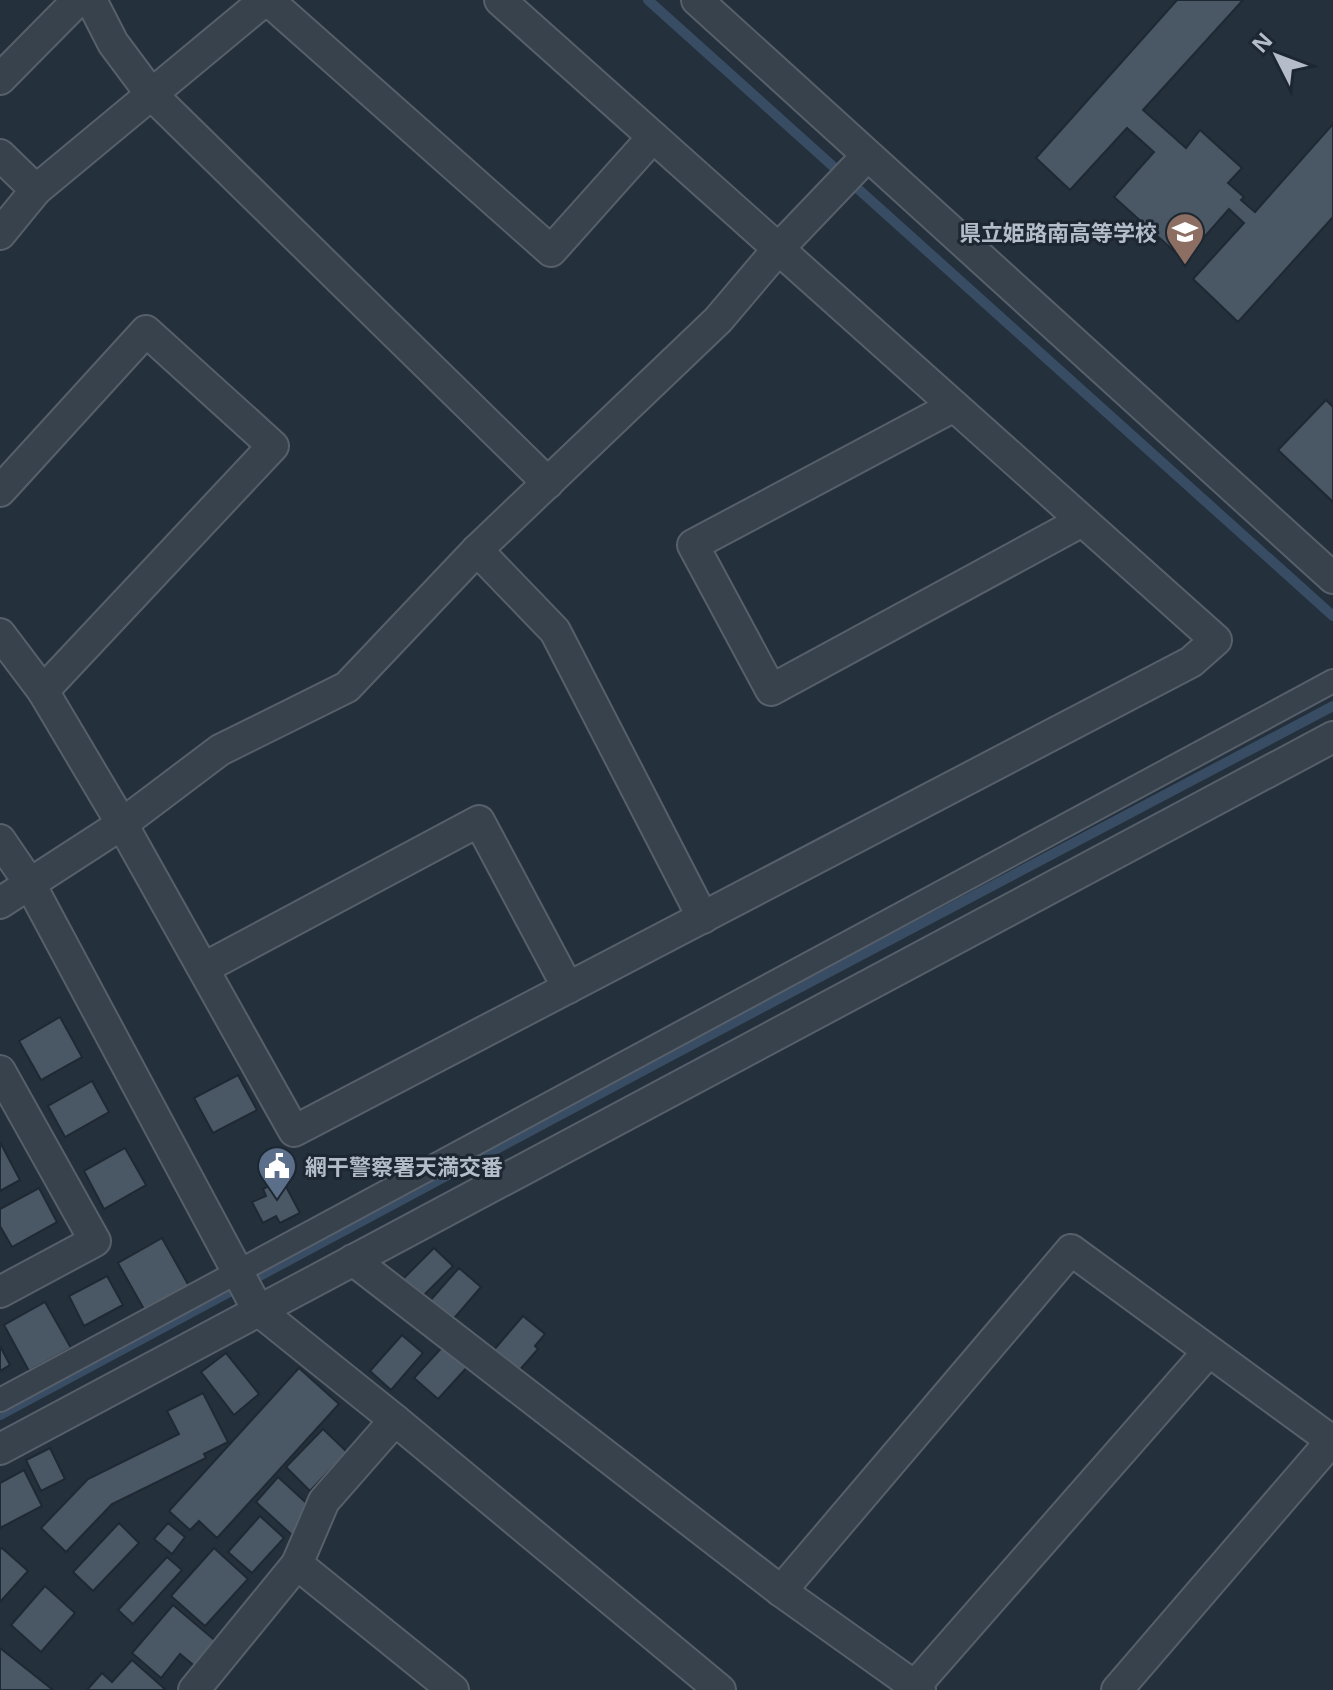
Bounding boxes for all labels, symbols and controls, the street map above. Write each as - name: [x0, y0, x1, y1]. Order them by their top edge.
- north arrow: [1237, 16, 1317, 96]
- text: N: [1244, 25, 1279, 59]
- school or university icon: 県立姫路南高等学校: [1164, 211, 1206, 266]
- place label: 県立姫路南高等学校: [959, 217, 1157, 247]
- public building icon: 網干警察署天満交番: [256, 1145, 298, 1200]
- place label: 網干警察署天満交番: [305, 1151, 503, 1181]

